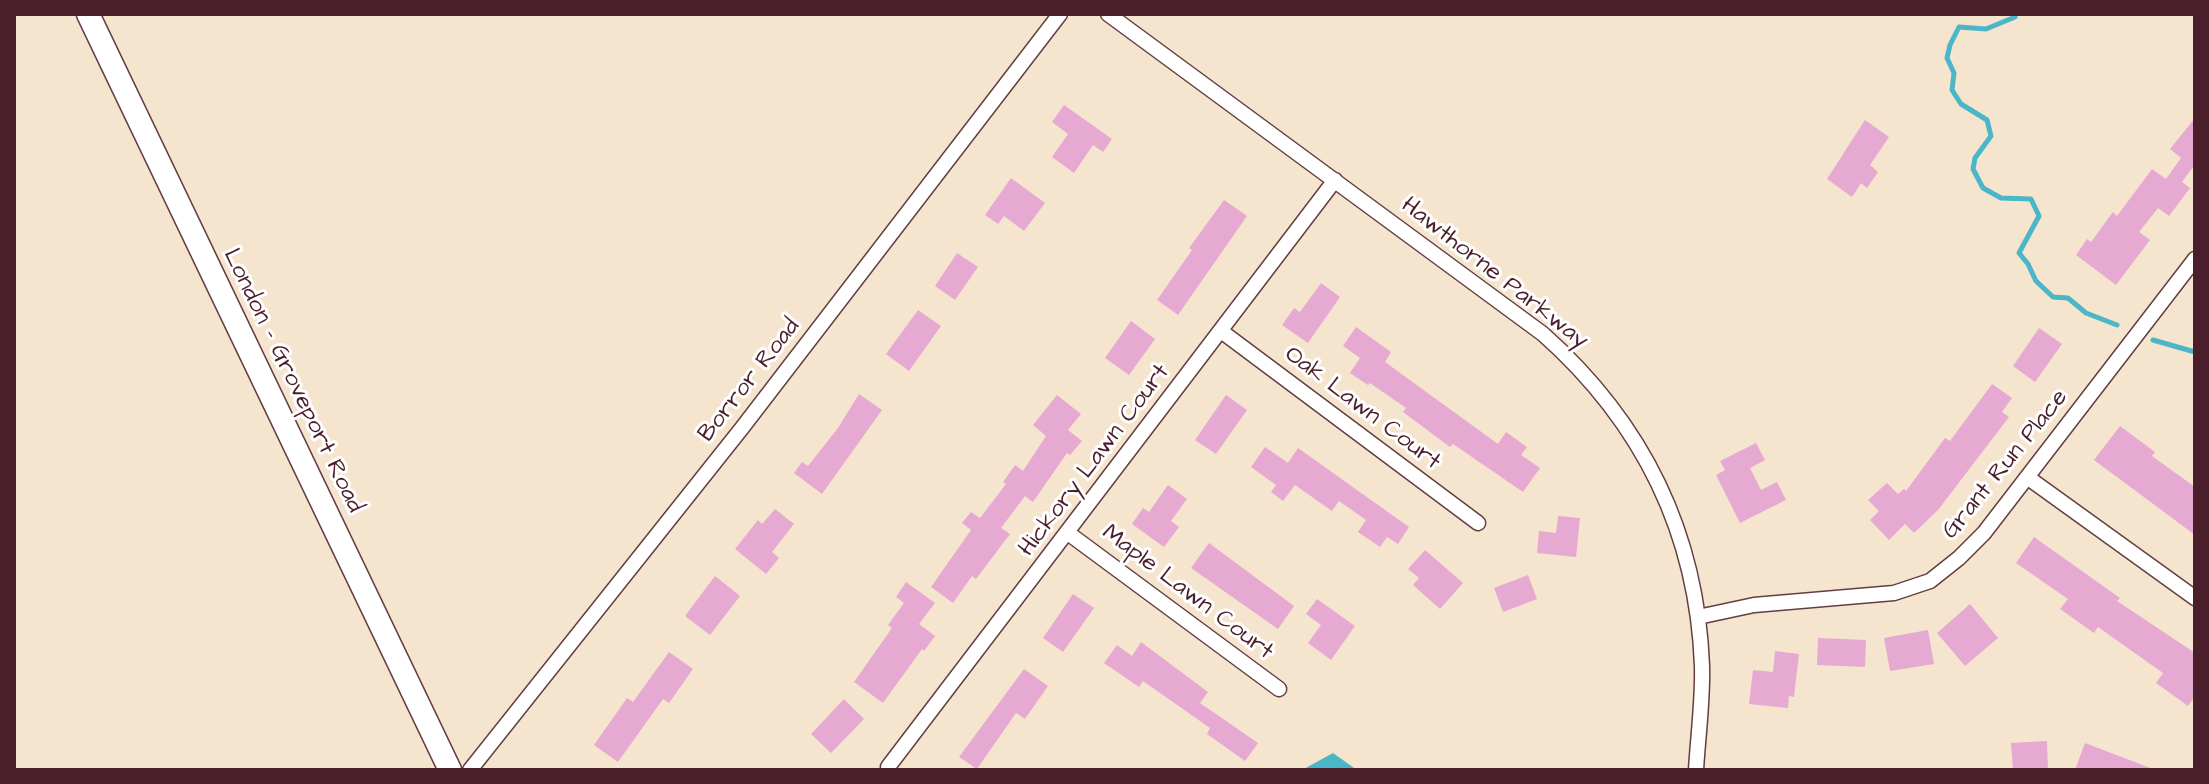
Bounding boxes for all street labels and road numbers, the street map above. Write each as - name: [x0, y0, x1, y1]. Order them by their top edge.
- street label: Hawthorne Parkway: [1395, 192, 1593, 356]
- street label: London - Groveport Road: [216, 244, 368, 518]
- street label: Borror Road: [693, 314, 807, 448]
- street label: Oak Lawn Court: [1278, 341, 1446, 477]
- street label: Hickory Lawn Court: [1013, 359, 1177, 563]
- street label: Grant Run Place: [1937, 385, 2075, 545]
- street label: Maple Lawn Court: [1096, 519, 1278, 667]

